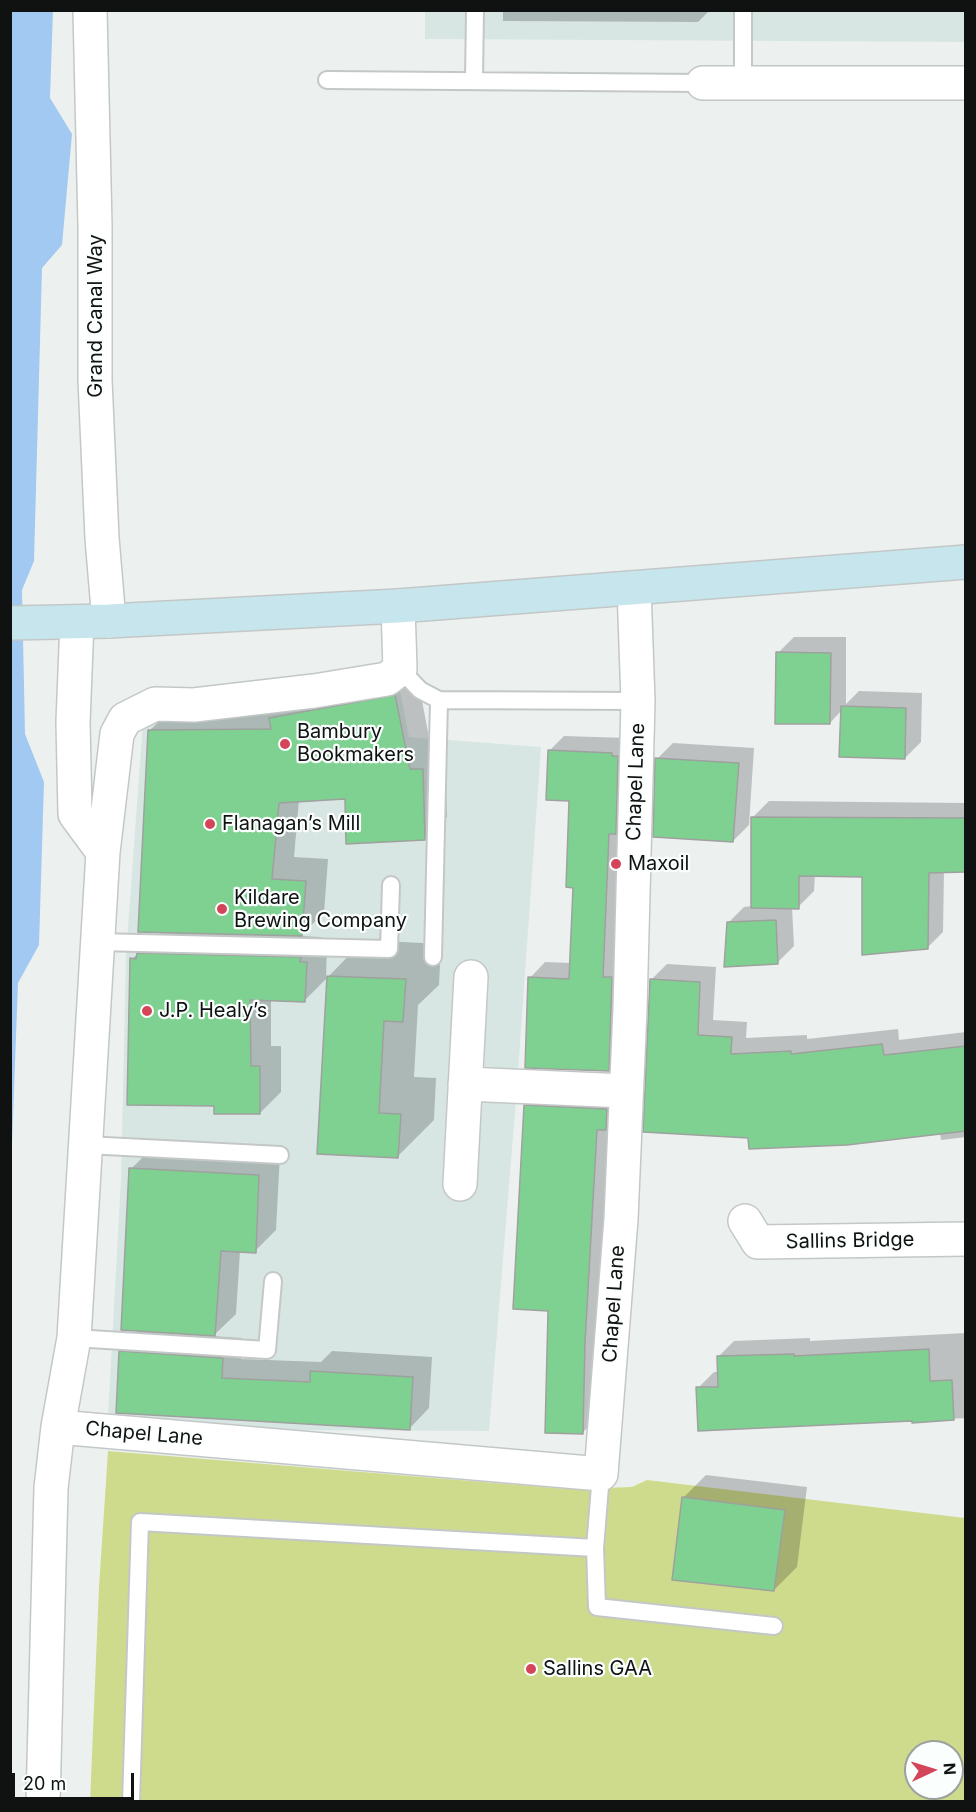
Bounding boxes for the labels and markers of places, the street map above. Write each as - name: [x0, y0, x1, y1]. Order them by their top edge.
- place label: Bambury Bookmakers: [297, 720, 414, 767]
- marker: Bambury Bookmakers: [278, 737, 292, 751]
- place label: Flanagan’s Mill: [222, 812, 360, 836]
- marker: Flanagan’s Mill: [203, 817, 217, 831]
- place label: Maxoil: [628, 852, 689, 876]
- marker: Maxoil: [609, 857, 623, 871]
- place label: Kildare Brewing Company: [234, 886, 407, 933]
- marker: Kildare Brewing Company: [215, 902, 229, 916]
- place label: J.P. Healy’s: [159, 999, 267, 1023]
- marker: J.P. Healy’s: [140, 1004, 154, 1018]
- place label: Sallins GAA: [543, 1657, 652, 1681]
- marker: Sallins GAA: [524, 1662, 538, 1676]

